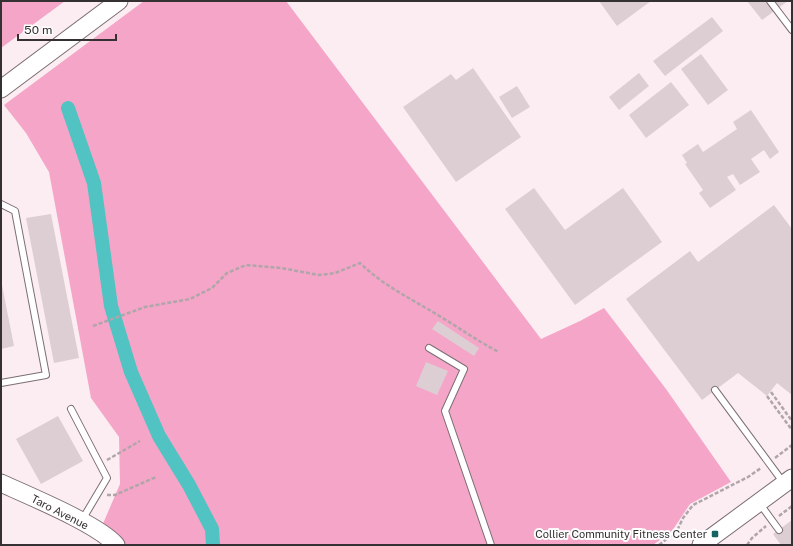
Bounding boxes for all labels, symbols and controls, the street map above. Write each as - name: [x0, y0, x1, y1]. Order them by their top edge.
- scale bar: [18, 16, 116, 42]
- text: 50 m: [24, 23, 52, 37]
- street label: Taro Avenue: [29, 492, 91, 532]
- place label: Collier Community Fitness Center: [535, 528, 707, 540]
- marker: Collier Community Fitness Center: [710, 529, 720, 539]

